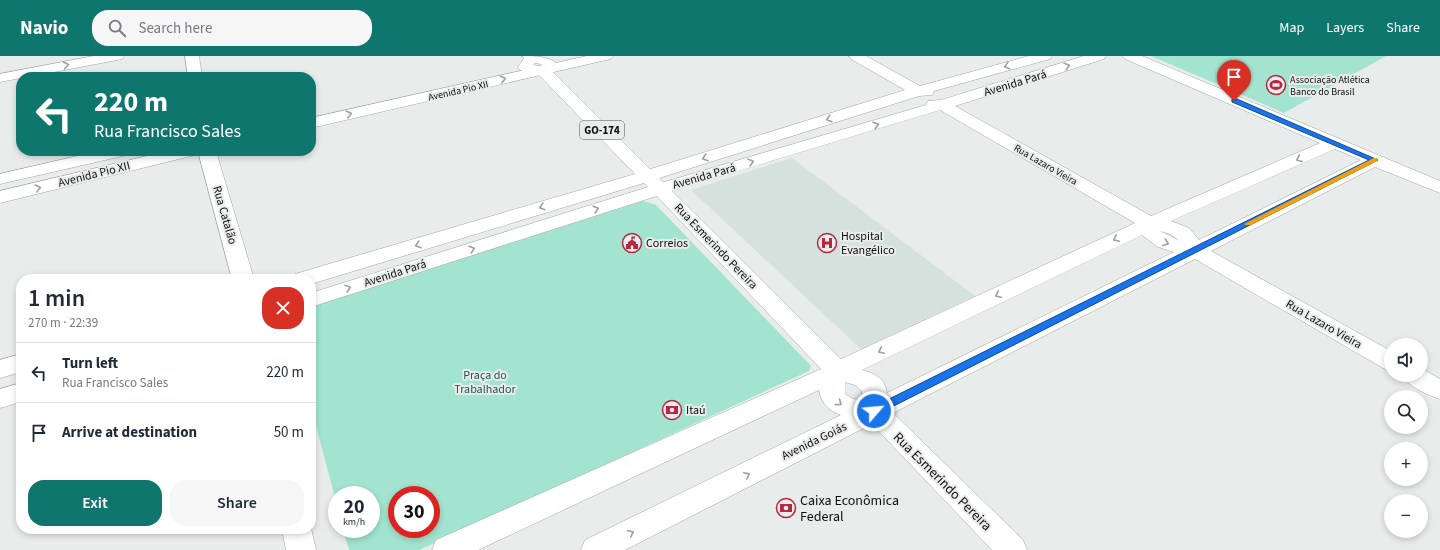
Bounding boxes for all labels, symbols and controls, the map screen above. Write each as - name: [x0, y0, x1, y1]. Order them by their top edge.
- search box: [92, 10, 372, 46]
- text: Navio: [20, 15, 68, 42]
- icon: search: [106, 17, 128, 39]
- text: Search here: [138, 18, 212, 39]
- text: Map: [1279, 18, 1304, 38]
- text: Layers: [1326, 18, 1364, 38]
- text: Share: [1386, 18, 1420, 38]
- pin: [1217, 60, 1251, 101]
- one-way arrow: [1004, 61, 1011, 70]
- one-way arrow: [63, 62, 69, 70]
- one-way arrow: [1063, 62, 1070, 71]
- street label: Avenida Pará: [982, 66, 1049, 101]
- icon: arrive: [1223, 66, 1245, 88]
- place label: Associação Atlética Banco do Brasil: [1290, 73, 1370, 99]
- sports icon: Associação Atlética Banco do Brasil: [1265, 74, 1287, 96]
- one-way arrow: [500, 76, 506, 84]
- street label: Avenida Pio XII: [427, 77, 490, 105]
- text: 220 m: [94, 82, 168, 122]
- icon: left: [28, 88, 80, 140]
- one-way arrow: [346, 111, 352, 119]
- one-way arrow: [826, 114, 833, 123]
- text: Rua Francisco Sales: [94, 119, 241, 144]
- road number: GO-174: [580, 121, 624, 139]
- one-way arrow: [872, 121, 879, 130]
- street label: Rua Lazaro Vieira: [1011, 141, 1080, 189]
- one-way arrow: [701, 153, 708, 162]
- one-way arrow: [1295, 154, 1303, 162]
- street label: Avenida Pio XII: [56, 157, 132, 192]
- one-way arrow: [747, 158, 754, 167]
- street label: Avenida Pará: [671, 159, 738, 194]
- one-way arrow: [34, 184, 41, 193]
- street label: Rua Catalão: [208, 184, 241, 246]
- street label: Rua Esmerindo Pereira: [670, 200, 761, 293]
- one-way arrow: [539, 202, 546, 211]
- one-way arrow: [592, 205, 599, 214]
- place label: Hospital Evangélico: [841, 228, 895, 259]
- public building icon: Correios: [621, 232, 643, 254]
- hospital icon: Hospital Evangélico: [816, 232, 838, 254]
- one-way arrow: [1113, 234, 1120, 242]
- place label: Correios: [646, 235, 688, 252]
- one-way arrow: [1163, 239, 1170, 247]
- one-way arrow: [415, 240, 422, 249]
- one-way arrow: [468, 245, 475, 254]
- street label: Avenida Pará: [362, 255, 429, 292]
- text: 1 min: [28, 281, 85, 316]
- one-way arrow: [344, 284, 351, 293]
- button: close: [262, 287, 304, 329]
- one-way arrow: [995, 290, 1003, 298]
- street label: Rua Lazaro Vieira: [1282, 296, 1365, 353]
- text: 270 m · 22:39: [28, 314, 98, 332]
- map controls: [1384, 338, 1428, 538]
- button: sound: [1384, 338, 1428, 382]
- one-way arrow: [878, 346, 885, 354]
- text: Turn left: [62, 353, 118, 374]
- icon: left: [28, 362, 50, 384]
- text: 220 m: [266, 362, 304, 383]
- park label: Praça do Trabalhador: [454, 367, 516, 398]
- text: Rua Francisco Sales: [62, 374, 168, 392]
- position arrow: [853, 390, 895, 432]
- button: search: [1384, 390, 1428, 434]
- one-way arrow: [835, 398, 842, 405]
- bank icon: Itaú: [661, 399, 683, 421]
- place label: Itaú: [686, 402, 706, 419]
- street label: Avenida Goiás: [779, 418, 850, 465]
- icon: arrive: [28, 422, 50, 444]
- text: Arrive at destination: [62, 422, 197, 443]
- text: 50 m: [274, 422, 304, 443]
- street label: Rua Esmerindo Pereira: [888, 428, 996, 536]
- button: +: [1384, 442, 1428, 486]
- one-way arrow: [743, 472, 750, 479]
- button: Exit: [28, 480, 162, 526]
- button: Share: [170, 480, 304, 526]
- speed limit sign: 30: [388, 486, 440, 538]
- place label: Caixa Econômica Federal: [800, 491, 899, 527]
- text: 20: [343, 493, 365, 521]
- button: −: [1384, 494, 1428, 538]
- bank icon: Caixa Econômica Federal: [775, 497, 797, 519]
- text: km/h: [343, 515, 365, 529]
- one-way arrow: [627, 530, 634, 537]

